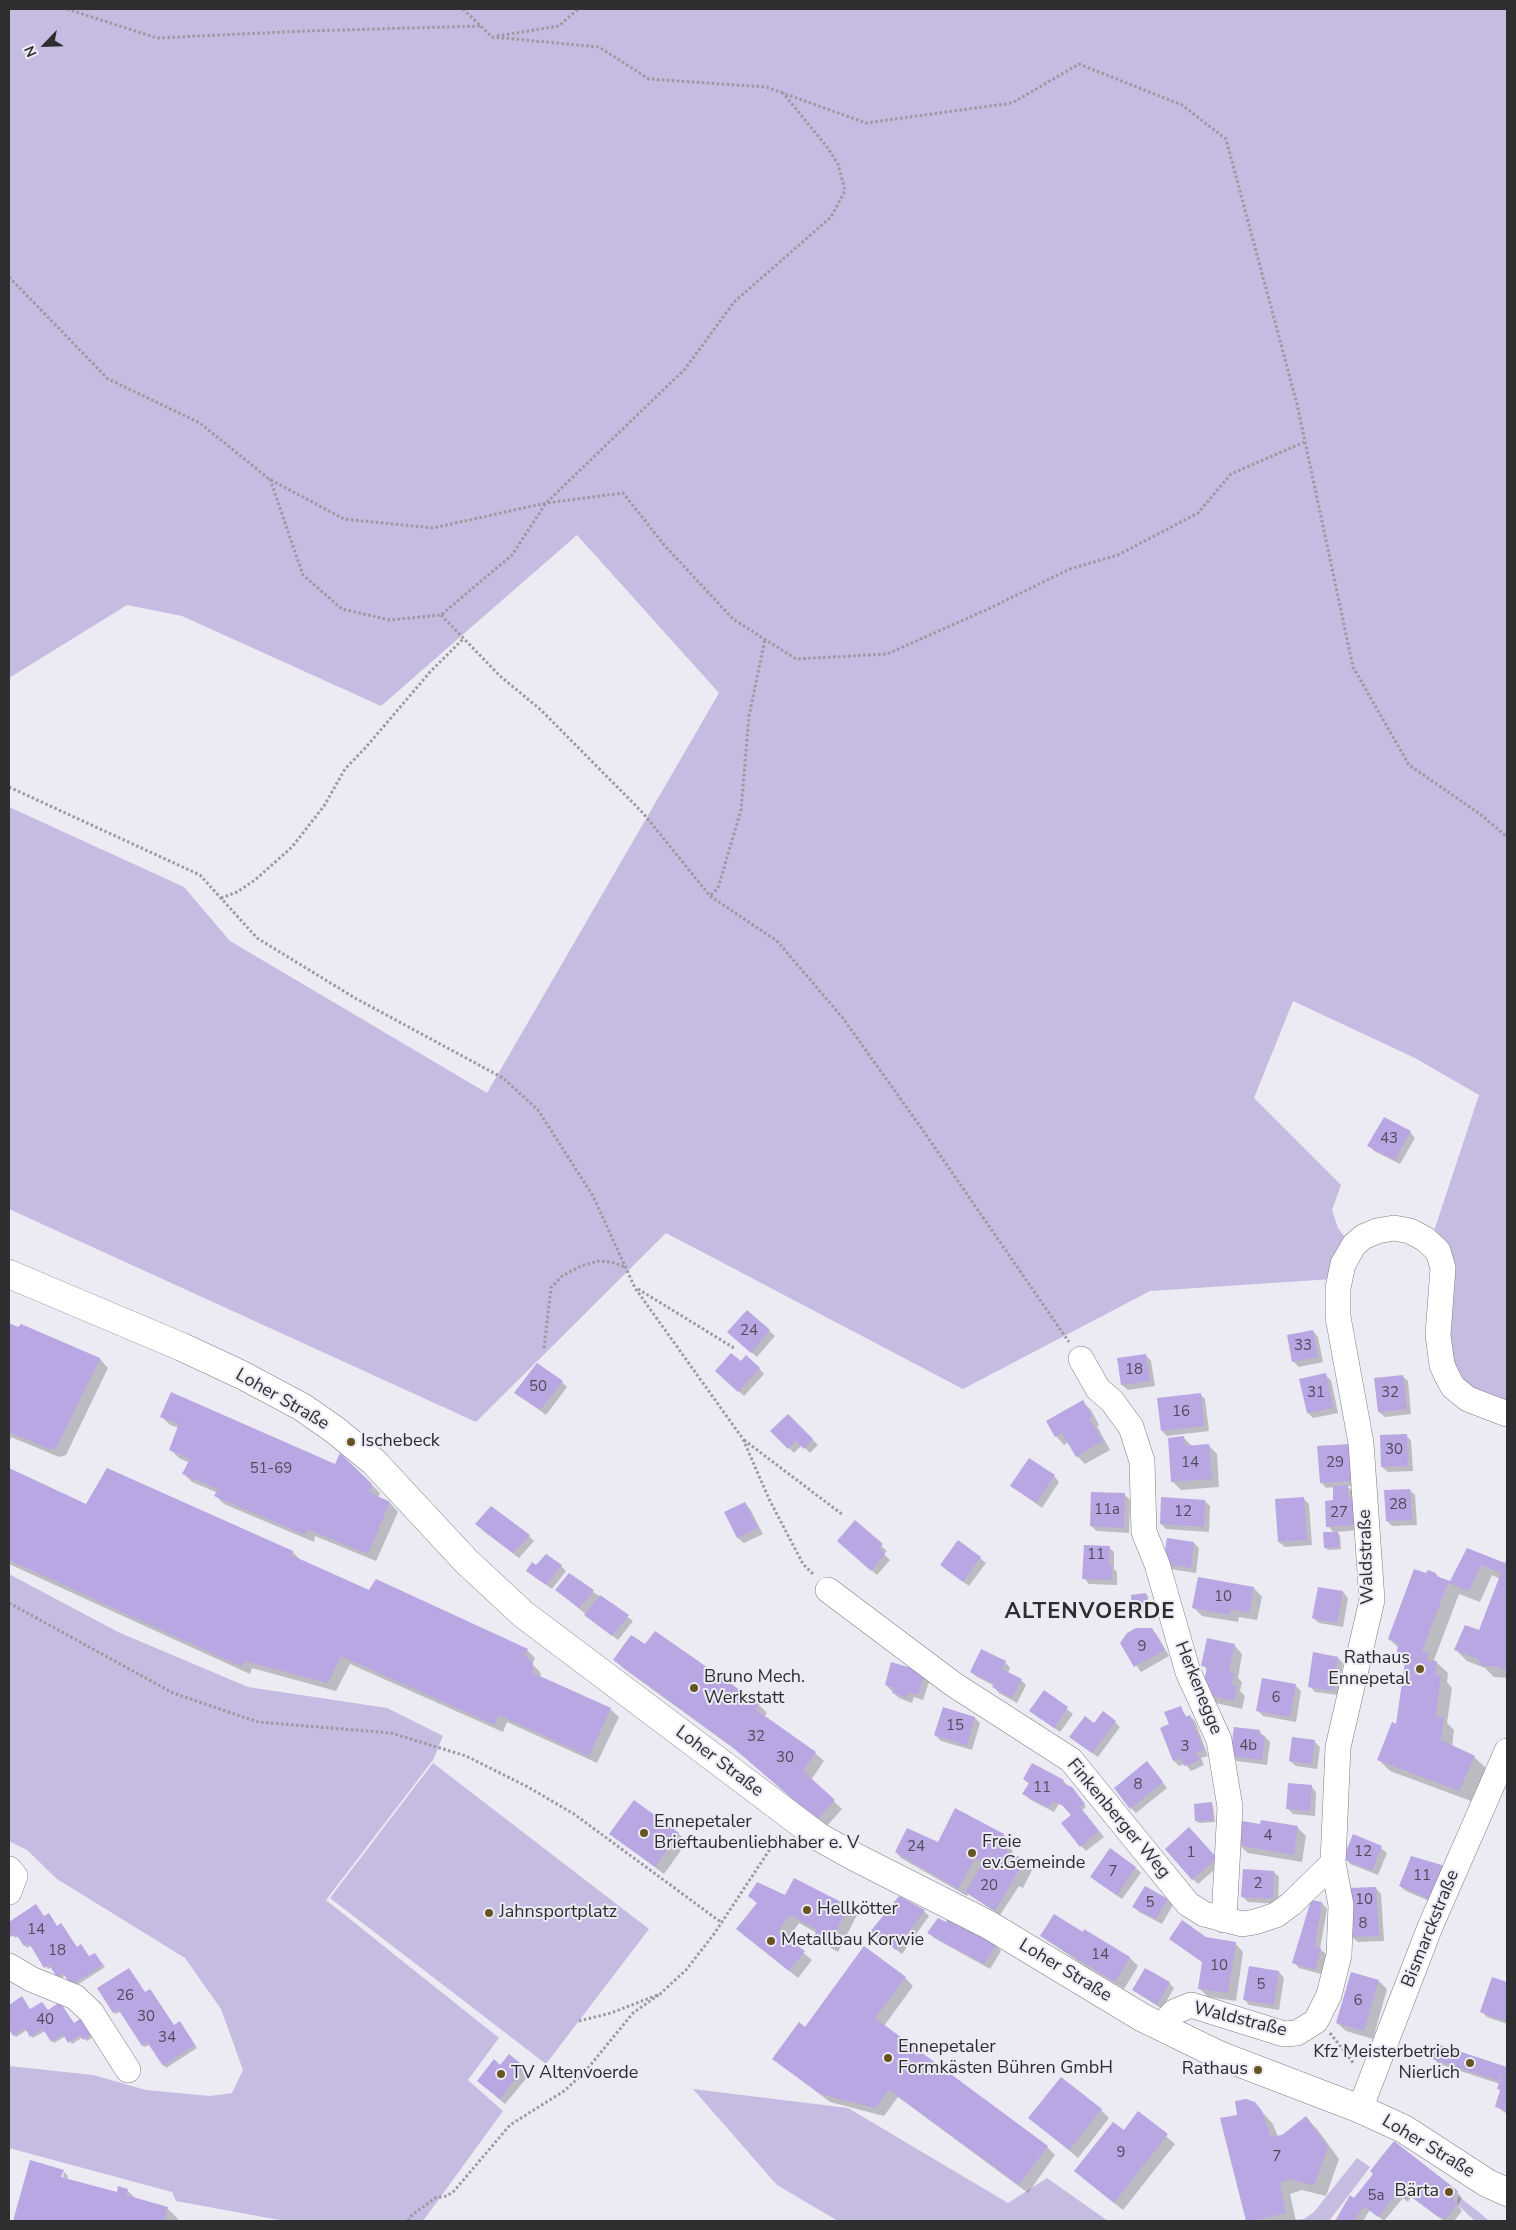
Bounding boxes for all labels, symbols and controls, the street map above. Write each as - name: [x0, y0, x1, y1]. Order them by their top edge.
- north arrow: [20, 20, 70, 70]
- text: N: [20, 43, 42, 60]
- house number: 43: [1380, 1130, 1398, 1148]
- house number: 24: [740, 1322, 758, 1340]
- house number: 33: [1294, 1337, 1312, 1355]
- house number: 18: [1125, 1361, 1143, 1379]
- street label: Loher Straße: [231, 1365, 333, 1435]
- house number: 50: [529, 1378, 547, 1396]
- house number: 31: [1307, 1384, 1325, 1402]
- house number: 32: [1381, 1384, 1399, 1402]
- house number: 16: [1172, 1403, 1190, 1421]
- place label: Ischebeck: [361, 1431, 440, 1453]
- marker: Ischebeck: [345, 1436, 357, 1448]
- house number: 30: [1385, 1441, 1403, 1459]
- house number: 14: [1181, 1454, 1199, 1472]
- house number: 29: [1326, 1454, 1344, 1472]
- house number: 51-69: [250, 1460, 292, 1478]
- house number: 28: [1389, 1496, 1407, 1514]
- house number: 11a: [1094, 1501, 1120, 1519]
- house number: 12: [1174, 1503, 1192, 1521]
- house number: 27: [1330, 1504, 1348, 1522]
- street label: Waldstraße: [1355, 1509, 1379, 1605]
- house number: 11: [1087, 1546, 1105, 1564]
- house number: 10: [1214, 1588, 1232, 1606]
- district label: ALTENVOERDE: [1003, 1600, 1177, 1626]
- house number: 9: [1138, 1638, 1146, 1656]
- street label: Herkenegge: [1170, 1638, 1226, 1738]
- place label: Rathaus Ennepetal: [1328, 1648, 1410, 1690]
- marker: Rathaus Ennepetal: [1414, 1663, 1426, 1675]
- place label: Bruno Mech. Werkstatt: [704, 1667, 805, 1710]
- marker: Bruno Mech. Werkstatt: [688, 1682, 700, 1694]
- house number: 6: [1272, 1689, 1280, 1707]
- house number: 15: [946, 1717, 964, 1735]
- street label: Loher Straße: [671, 1722, 767, 1802]
- house number: 32: [747, 1728, 765, 1746]
- house number: 4b: [1239, 1737, 1257, 1755]
- house number: 3: [1181, 1738, 1189, 1756]
- house number: 30: [776, 1749, 794, 1767]
- street label: Finkenberger Weg: [1062, 1755, 1174, 1883]
- house number: 8: [1134, 1776, 1142, 1794]
- house number: 11: [1033, 1779, 1051, 1797]
- place label: Ennepetaler Brieftaubenliebhaber e. V: [654, 1812, 859, 1855]
- marker: Ennepetaler Brieftaubenliebhaber e. V: [638, 1827, 650, 1839]
- house number: 4: [1264, 1827, 1272, 1845]
- place label: Freie ev.Gemeinde: [982, 1832, 1085, 1875]
- house number: 24: [907, 1838, 925, 1856]
- house number: 12: [1354, 1843, 1372, 1861]
- house number: 1: [1187, 1844, 1195, 1862]
- marker: Freie ev.Gemeinde: [966, 1847, 978, 1859]
- house number: 7: [1109, 1863, 1117, 1881]
- street label: Bismarckstraße: [1398, 1867, 1464, 1991]
- house number: 11: [1413, 1867, 1431, 1885]
- house number: 2: [1254, 1875, 1262, 1893]
- house number: 20: [980, 1877, 998, 1895]
- house number: 10: [1355, 1891, 1373, 1909]
- house number: 5: [1146, 1894, 1154, 1912]
- place label: Hellkötter: [817, 1899, 898, 1921]
- place label: Jahnsportplatz: [499, 1902, 617, 1924]
- marker: Hellkötter: [801, 1904, 813, 1916]
- marker: Jahnsportplatz: [483, 1907, 495, 1919]
- house number: 8: [1359, 1915, 1367, 1933]
- house number: 14: [27, 1921, 45, 1939]
- place label: Metallbau Korwie: [781, 1930, 924, 1952]
- marker: Metallbau Korwie: [765, 1935, 777, 1947]
- street label: Loher Straße: [1015, 1935, 1115, 2007]
- house number: 18: [48, 1942, 66, 1960]
- house number: 14: [1091, 1946, 1109, 1964]
- house number: 10: [1210, 1957, 1228, 1975]
- house number: 5: [1257, 1976, 1265, 1994]
- house number: 26: [116, 1987, 134, 2005]
- house number: 6: [1354, 1992, 1362, 2010]
- street label: Waldstraße: [1191, 1998, 1289, 2042]
- house number: 30: [137, 2008, 155, 2026]
- house number: 40: [36, 2011, 54, 2029]
- house number: 34: [158, 2029, 176, 2047]
- place label: Ennepetaler Formkästen Bühren GmbH: [898, 2037, 1113, 2080]
- place label: Kfz Meisterbetrieb Nierlich: [1313, 2042, 1460, 2084]
- marker: Ennepetaler Formkästen Bühren GmbH: [882, 2052, 894, 2064]
- marker: Kfz Meisterbetrieb Nierlich: [1464, 2057, 1476, 2069]
- place label: Rathaus: [1182, 2059, 1248, 2081]
- place label: TV Altenvoerde: [511, 2063, 638, 2085]
- marker: Rathaus: [1252, 2064, 1264, 2076]
- marker: TV Altenvoerde: [495, 2068, 507, 2080]
- street label: Loher Straße: [1378, 2111, 1478, 2183]
- house number: 9: [1117, 2144, 1125, 2162]
- house number: 7: [1273, 2148, 1281, 2166]
- place label: Bärta: [1395, 2181, 1439, 2203]
- marker: Bärta: [1443, 2186, 1455, 2198]
- house number: 5a: [1368, 2187, 1384, 2205]

